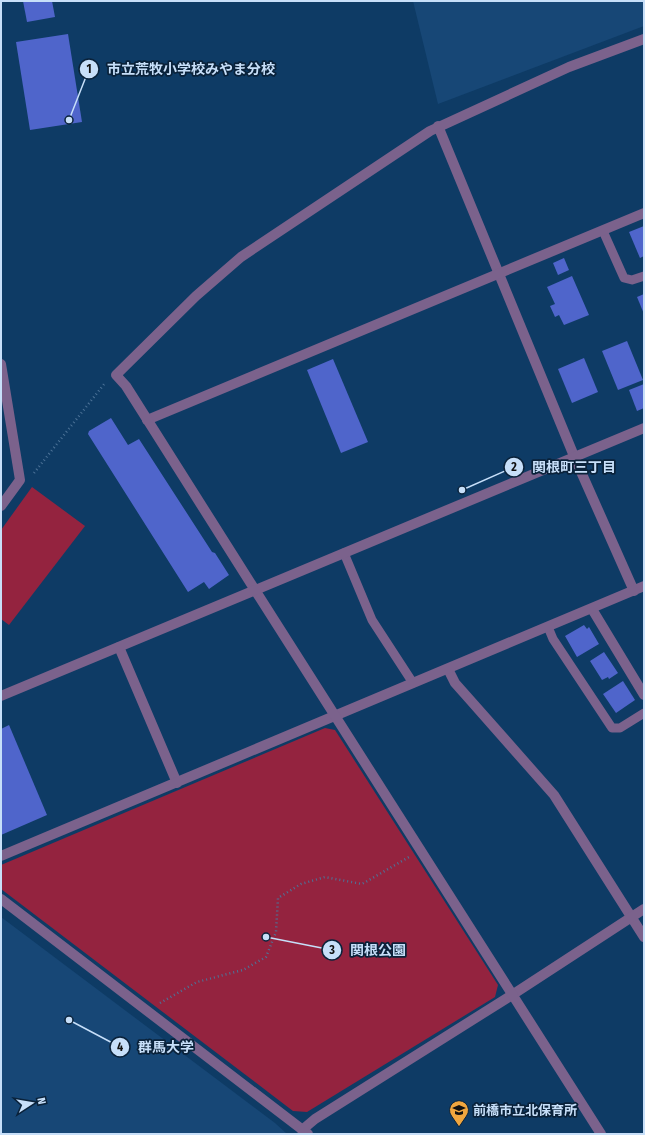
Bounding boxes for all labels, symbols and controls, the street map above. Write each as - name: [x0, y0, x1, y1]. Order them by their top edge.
- callout: 市立荒牧小学校みやま分校: [79, 56, 283, 82]
- text: 市立荒牧小学校みやま分校: [107, 61, 275, 78]
- text: 1: [86, 62, 92, 76]
- callout: 関根町三丁目: [504, 454, 624, 480]
- text: 関根町三丁目: [532, 459, 616, 476]
- text: 2: [510, 460, 517, 474]
- callout: 関根公園: [322, 937, 414, 963]
- text: 関根公園: [350, 942, 406, 959]
- text: 3: [328, 943, 335, 957]
- callout: 群馬大学: [110, 1034, 202, 1060]
- text: 群馬大学: [138, 1039, 194, 1056]
- text: 4: [117, 1040, 123, 1054]
- north arrow: [12, 1083, 52, 1123]
- text: N: [34, 1096, 48, 1106]
- school or university icon: 前橋市立北保育所: [448, 1099, 470, 1127]
- place label: 前橋市立北保育所: [473, 1103, 577, 1118]

